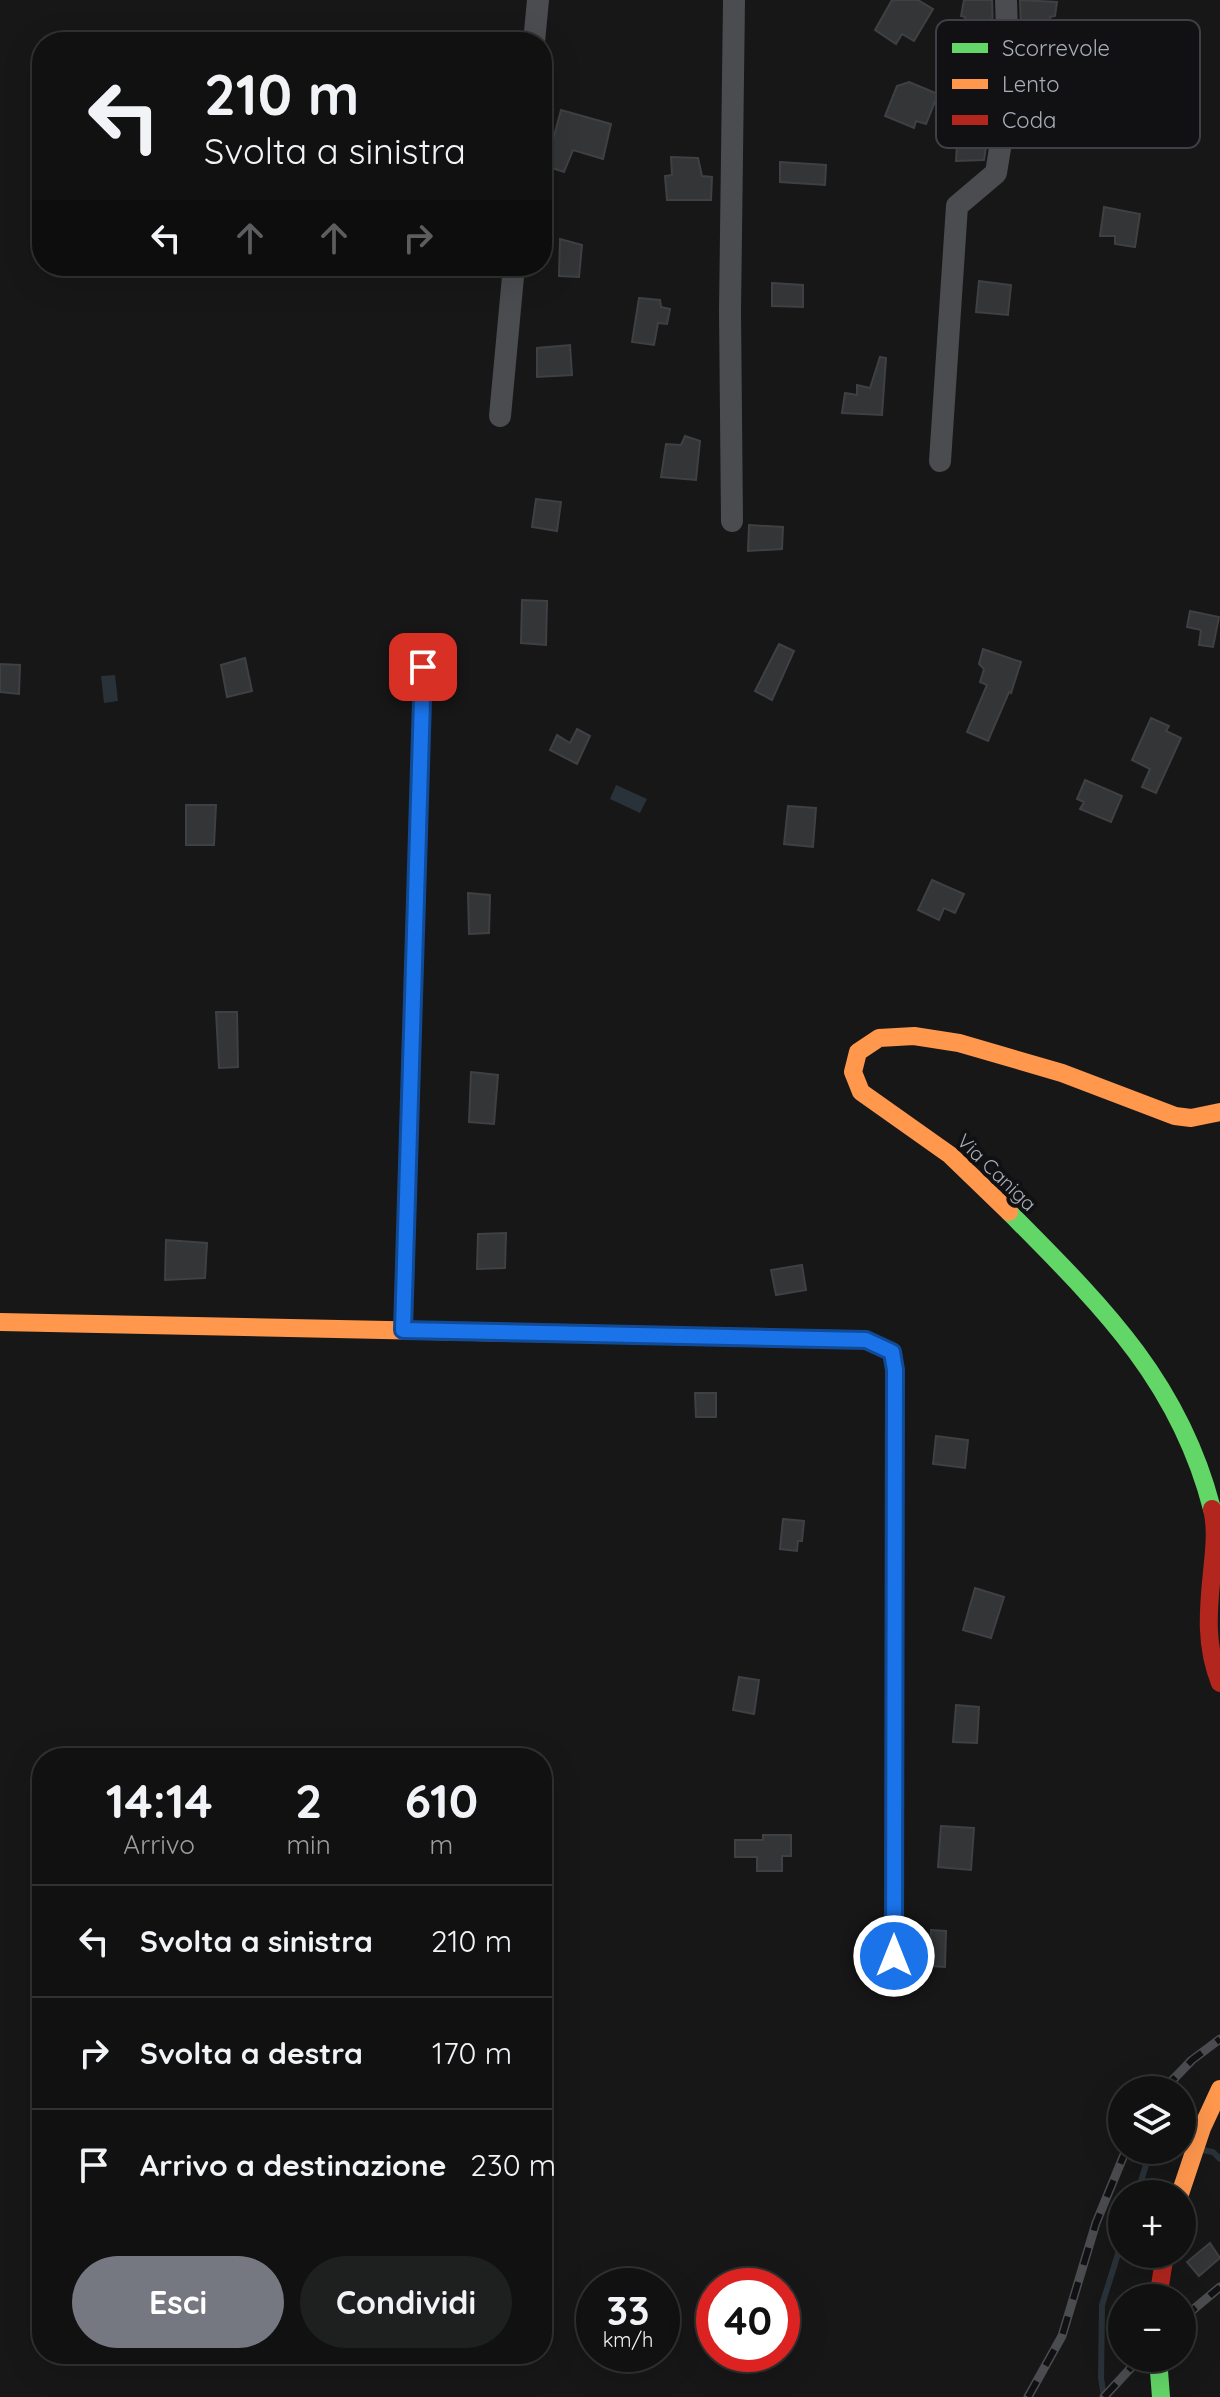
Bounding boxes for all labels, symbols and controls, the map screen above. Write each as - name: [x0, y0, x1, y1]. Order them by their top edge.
- legend: [936, 20, 1200, 148]
- text: Scorrevole: [1002, 34, 1110, 62]
- text: 210 m: [204, 59, 359, 129]
- icon: left: [72, 64, 176, 168]
- text: Lento: [1002, 70, 1060, 98]
- text: Coda: [1002, 106, 1056, 134]
- text: Svolta a sinistra: [204, 128, 466, 173]
- icon: left: [144, 216, 188, 260]
- icon: ahead: [228, 216, 272, 260]
- icon: ahead: [312, 216, 356, 260]
- icon: right: [396, 216, 440, 260]
- pin: [389, 633, 457, 701]
- icon: arrive: [401, 645, 445, 689]
- street label: Via Caniga: [952, 1128, 1042, 1216]
- text: 14:14: [106, 1770, 213, 1830]
- text: 2: [295, 1770, 322, 1830]
- text: 610: [404, 1770, 478, 1830]
- text: Arrivo: [123, 1828, 195, 1861]
- text: min: [286, 1828, 331, 1861]
- text: m: [429, 1828, 453, 1861]
- position arrow: [852, 1914, 936, 1998]
- icon: left: [72, 1919, 116, 1963]
- text: Svolta a sinistra: [140, 1922, 373, 1960]
- text: 210 m: [431, 1922, 512, 1960]
- icon: right: [72, 2031, 116, 2075]
- text: Svolta a destra: [140, 2034, 363, 2072]
- text: 170 m: [432, 2034, 512, 2072]
- map controls: [1108, 2076, 1196, 2372]
- button: layers: [1108, 2076, 1196, 2164]
- icon: arrive: [72, 2143, 116, 2187]
- text: Arrivo a destinazione: [140, 2146, 446, 2184]
- text: 230 m: [470, 2146, 556, 2184]
- button: +: [1108, 2180, 1196, 2268]
- button: Esci: [72, 2256, 284, 2348]
- button: Condividi: [300, 2256, 512, 2348]
- speed limit sign: 40: [696, 2268, 800, 2372]
- button: −: [1108, 2284, 1196, 2372]
- text: 33: [607, 2285, 649, 2335]
- text: km/h: [603, 2327, 653, 2352]

